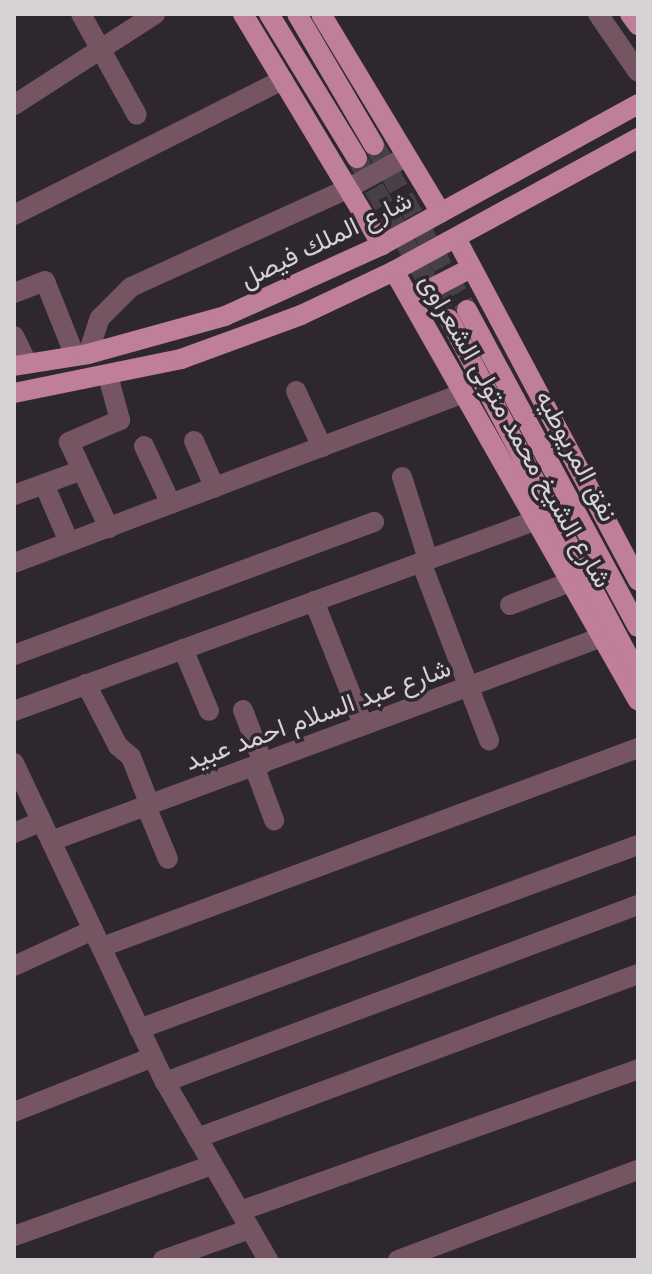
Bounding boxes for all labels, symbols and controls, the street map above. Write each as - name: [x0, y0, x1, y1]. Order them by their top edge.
- street label: شارع الملك فيصل: [235, 185, 417, 295]
- street label: شارع الشيخ محمد متولى الشعراوى: [412, 268, 618, 594]
- street label: نفق المريوطيه: [528, 385, 624, 527]
- street label: شارع عبد السلام احمد عبيد: [181, 652, 455, 778]

